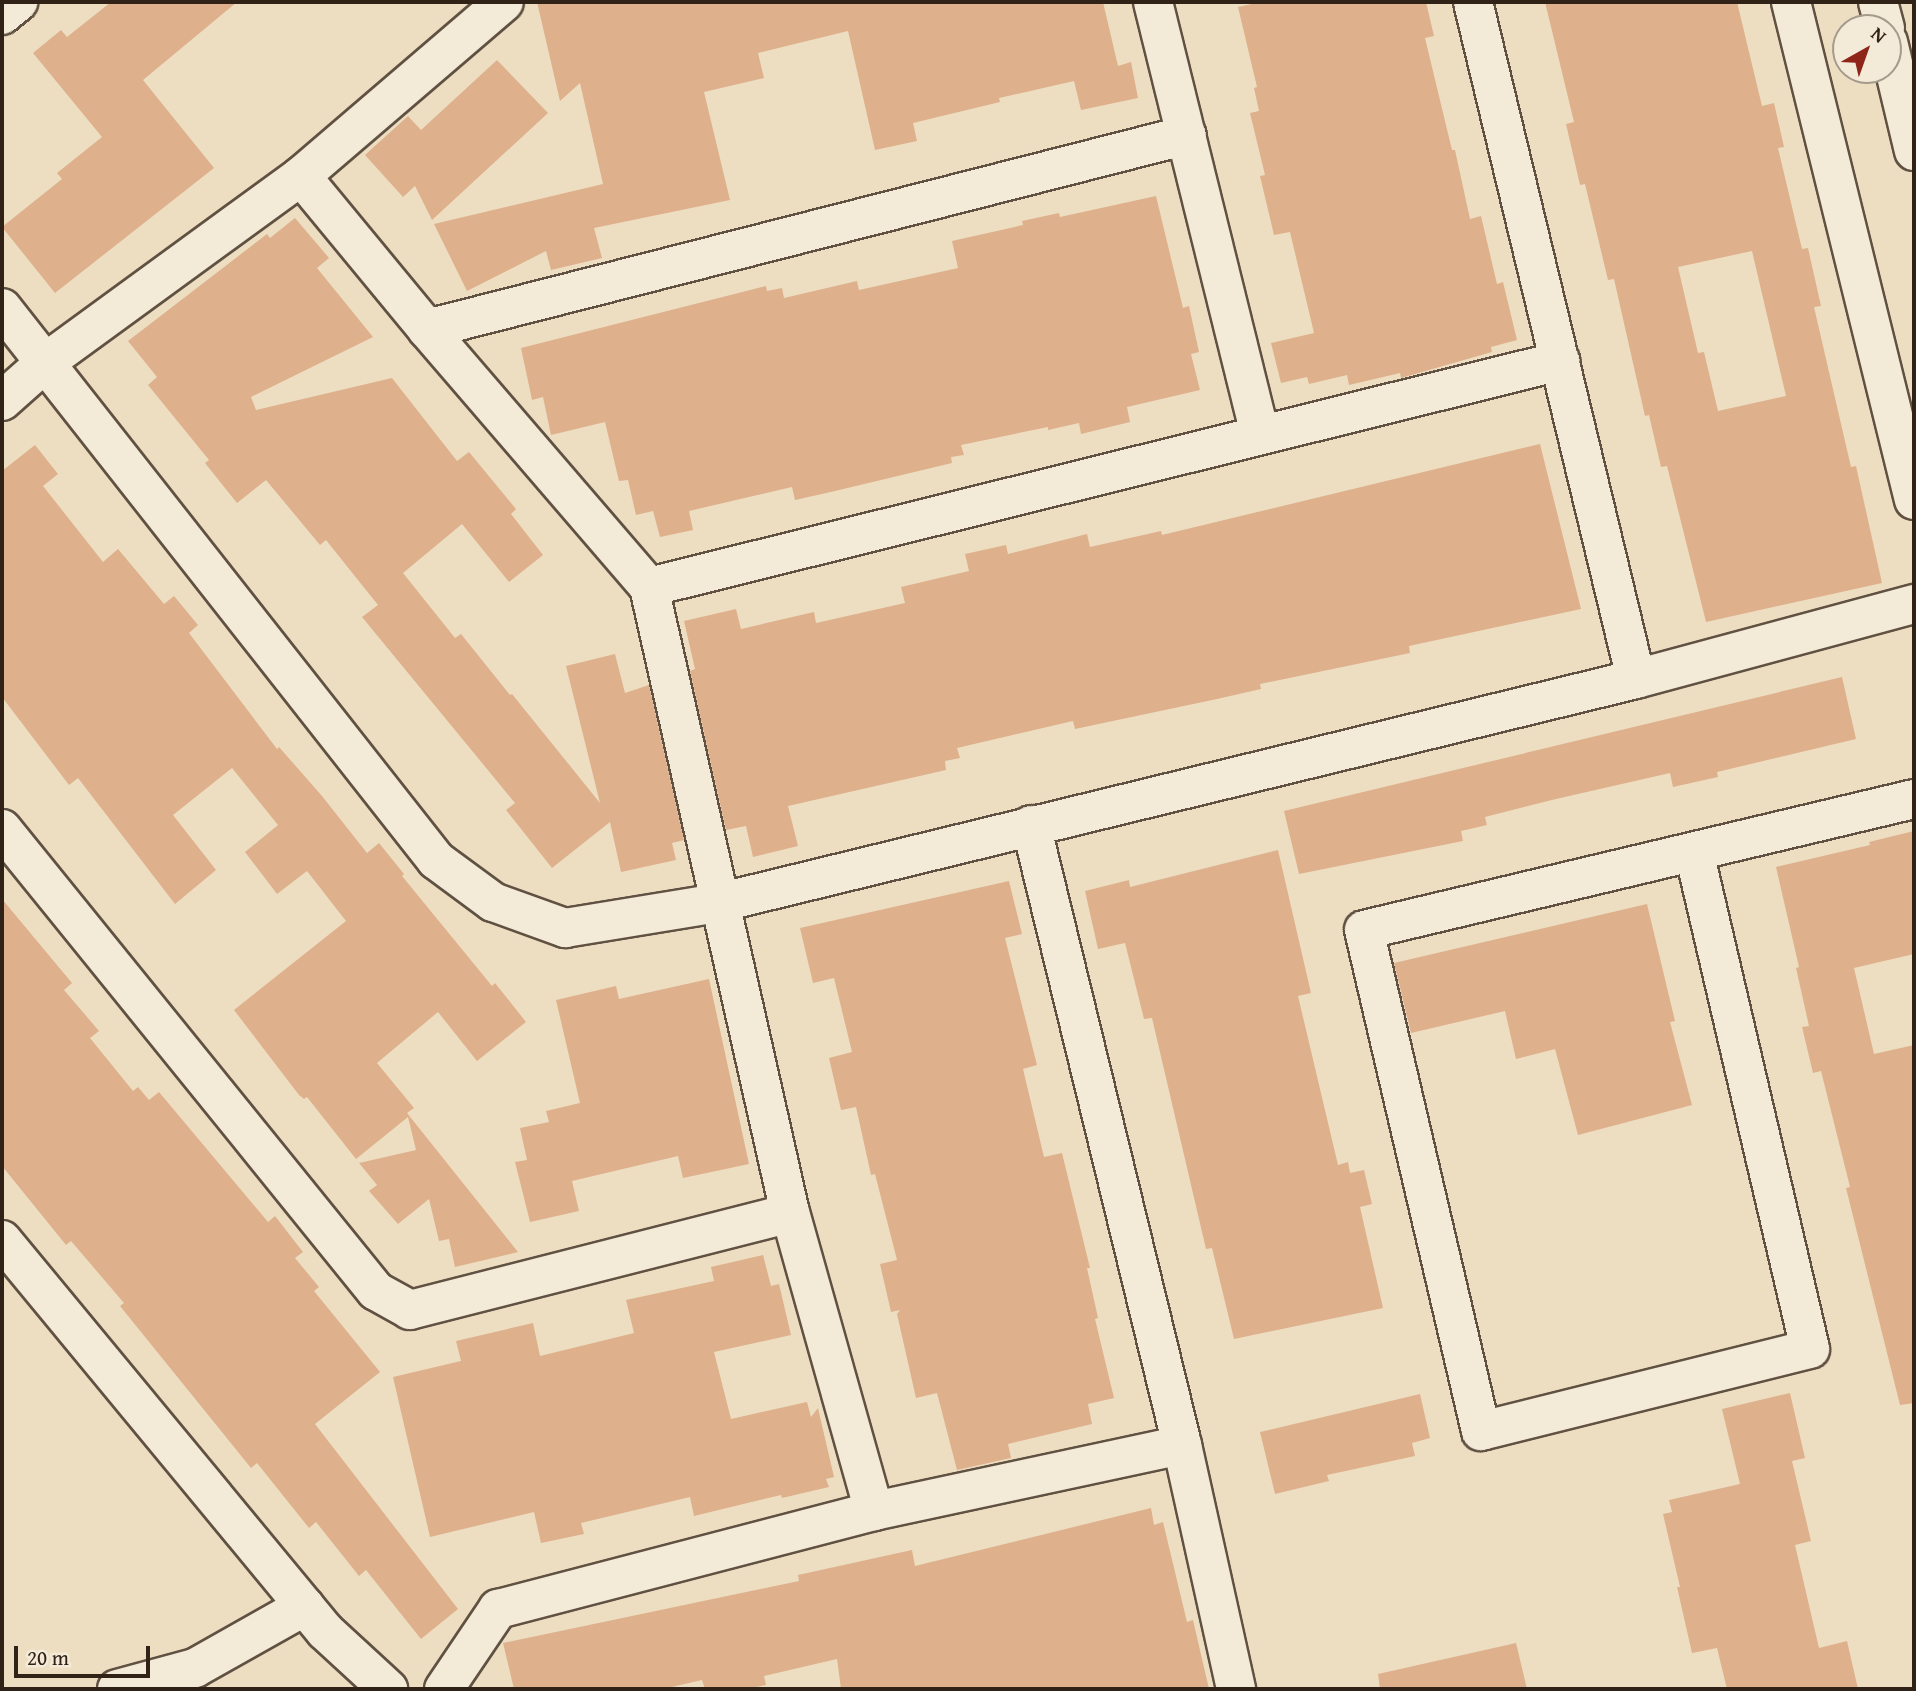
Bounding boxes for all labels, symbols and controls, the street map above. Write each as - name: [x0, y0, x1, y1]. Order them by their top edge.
- north arrow: [1832, 14, 1902, 84]
- text: N: [1865, 20, 1893, 49]
- scale bar: [18, 1632, 154, 1676]
- text: 20 m: [27, 1642, 69, 1673]

